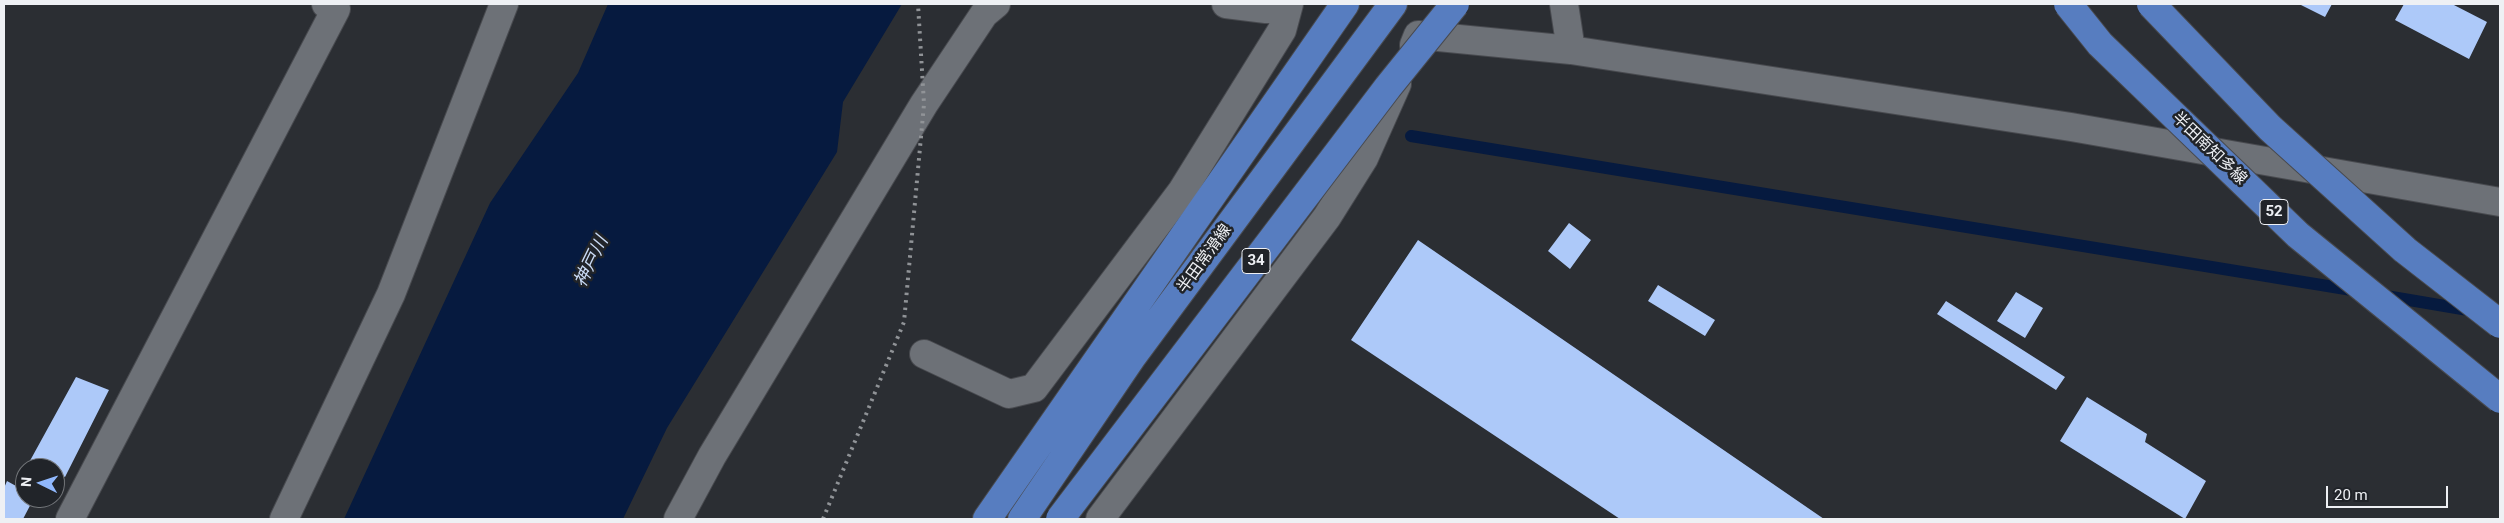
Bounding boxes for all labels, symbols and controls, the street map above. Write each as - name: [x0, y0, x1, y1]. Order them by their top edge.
- street label: 半田南知多線: [2168, 109, 2250, 189]
- road number: 52: [2260, 200, 2288, 224]
- street label: 半田常滑線: [1174, 221, 1236, 297]
- water label: 神戸川: [570, 233, 614, 291]
- road number: 34: [1242, 248, 1270, 274]
- north arrow: [15, 458, 65, 508]
- scale bar: [2329, 476, 2452, 508]
- text: N: [18, 477, 34, 488]
- text: 20 m: [2334, 486, 2368, 504]

